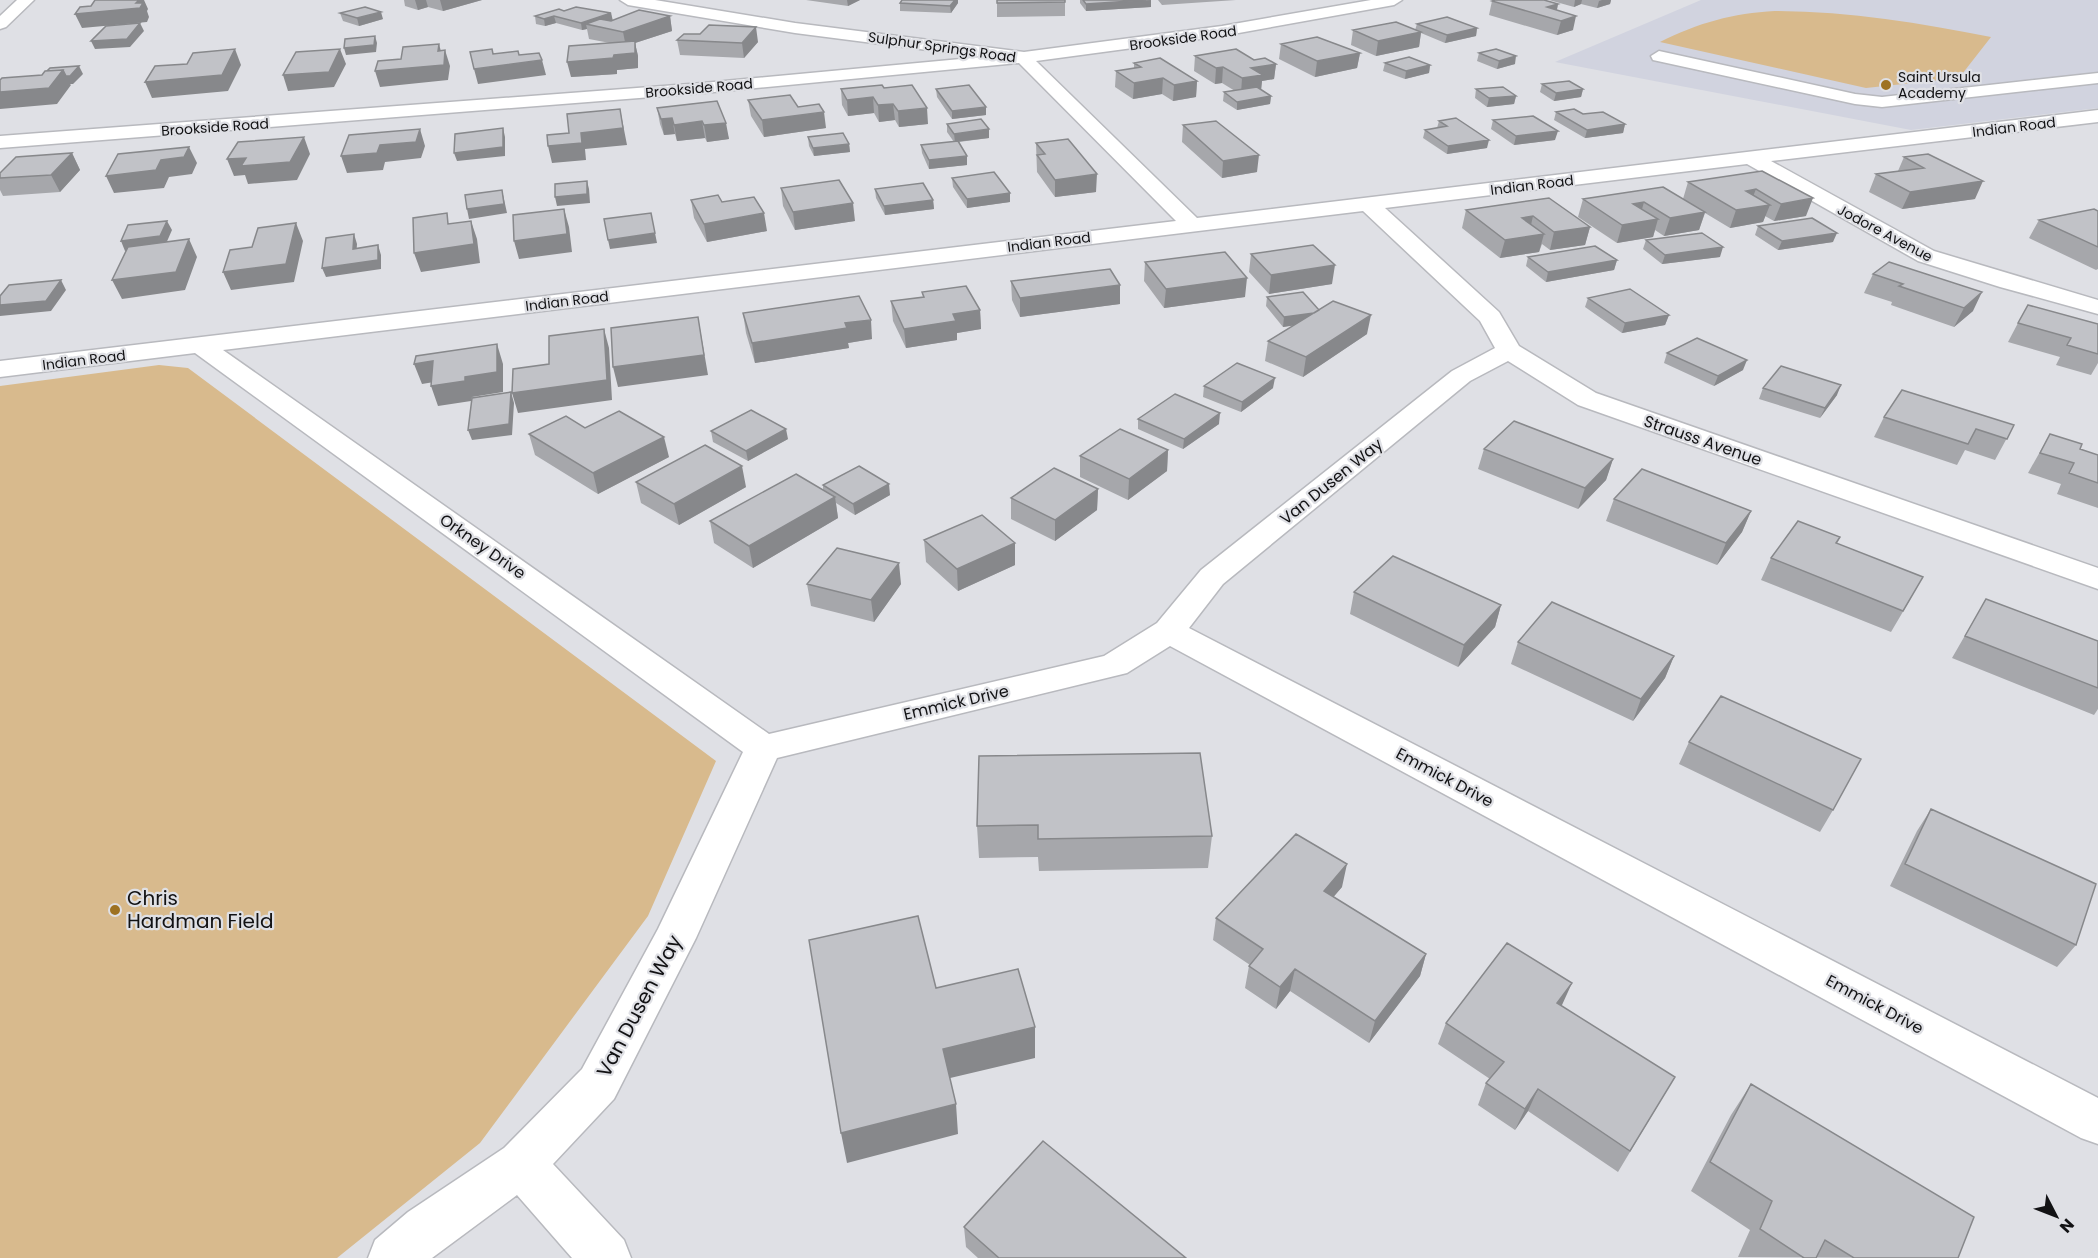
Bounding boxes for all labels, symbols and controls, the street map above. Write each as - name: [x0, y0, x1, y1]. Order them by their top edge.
- street label: Brookside Road: [1128, 21, 1238, 55]
- street label: Sulphur Springs Road: [867, 27, 1017, 67]
- place label: Saint Ursula Academy: [1898, 67, 1981, 103]
- street label: Brookside Road: [644, 73, 754, 103]
- marker: Saint Ursula Academy: [1879, 78, 1893, 92]
- street label: Indian Road: [1971, 112, 2057, 142]
- street label: Brookside Road: [160, 113, 270, 141]
- street label: Indian Road: [1489, 170, 1575, 200]
- street label: Jodore Avenue: [1834, 200, 1936, 267]
- street label: Indian Road: [1006, 227, 1092, 257]
- street label: Indian Road: [524, 286, 610, 316]
- street label: Indian Road: [41, 345, 127, 375]
- street label: Strauss Avenue: [1641, 410, 1765, 471]
- street label: Van Dusen Way: [1275, 433, 1387, 530]
- street label: Orkney Drive: [435, 508, 530, 585]
- street label: Emmick Drive: [901, 679, 1011, 726]
- street label: Emmick Drive: [1392, 742, 1498, 813]
- place label: Chris Hardman Field: [127, 884, 273, 935]
- marker: Chris Hardman Field: [108, 903, 122, 917]
- street label: Van Dusen Way: [590, 930, 688, 1082]
- street label: Emmick Drive: [1822, 969, 1928, 1040]
- north arrow: [2026, 1186, 2086, 1246]
- text: N: [2054, 1214, 2079, 1238]

